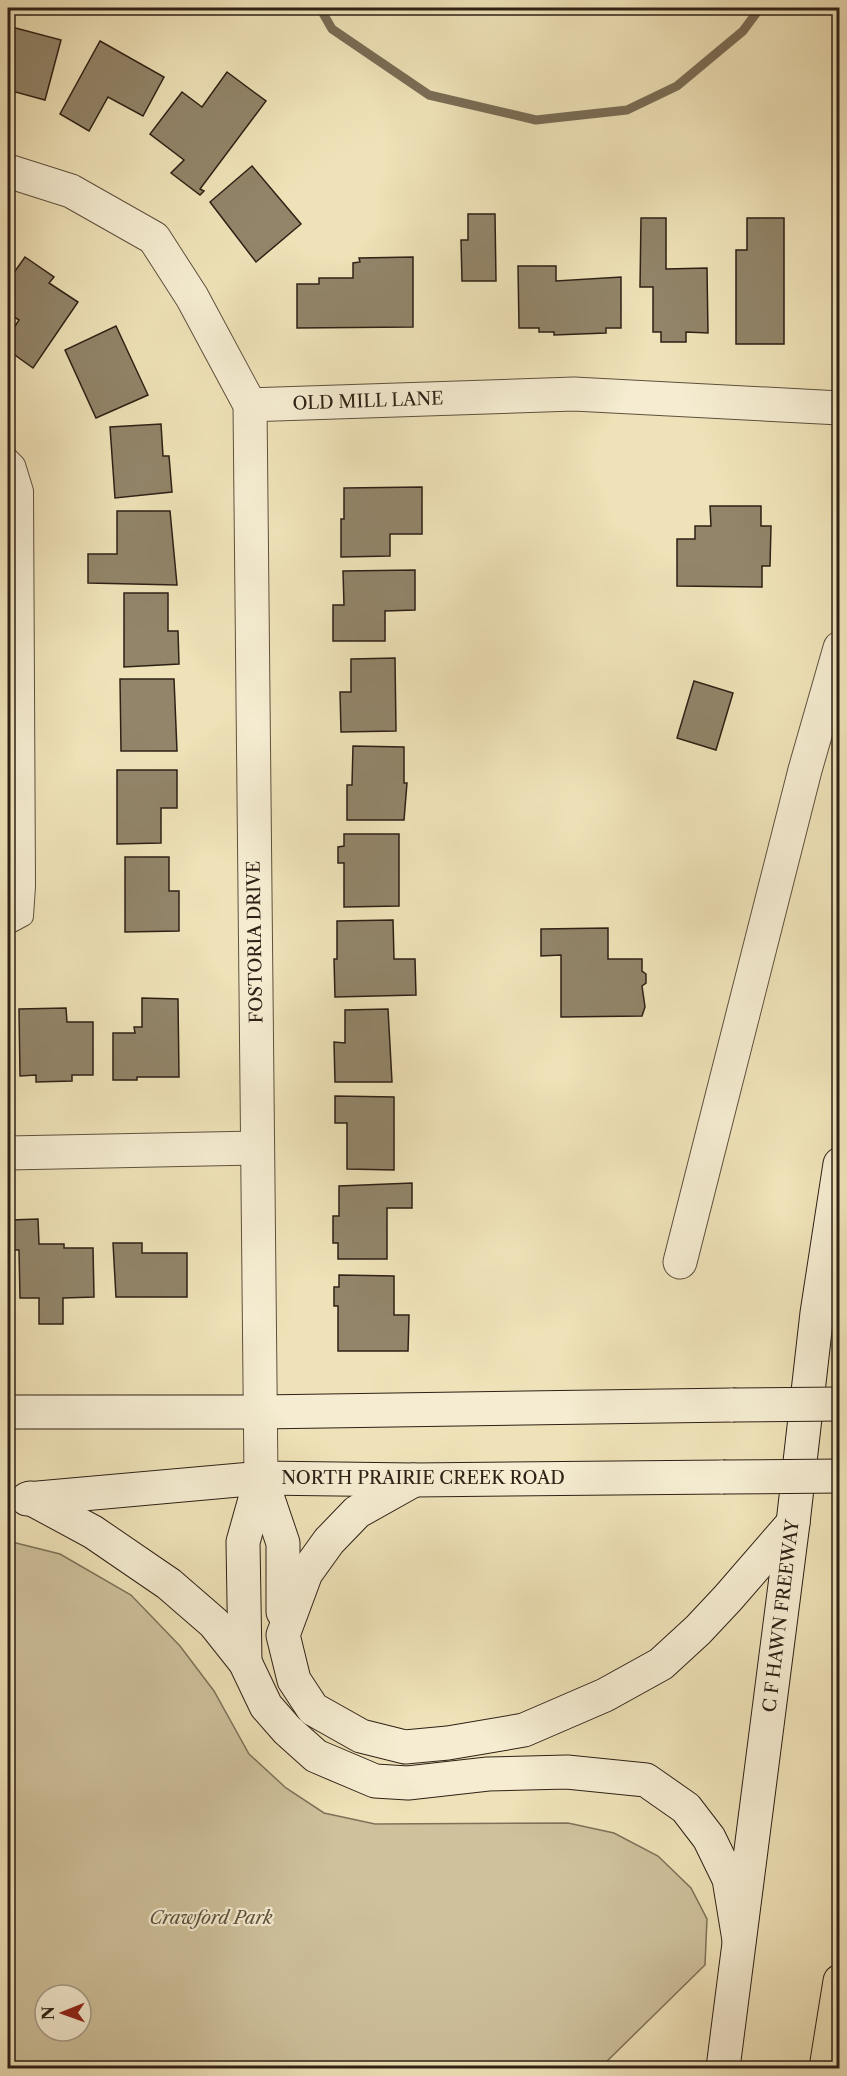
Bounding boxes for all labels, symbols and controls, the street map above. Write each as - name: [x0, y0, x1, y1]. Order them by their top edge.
- street label: OLD MILL LANE: [292, 387, 444, 415]
- street label: FOSTORIA DRIVE: [243, 860, 267, 1024]
- street label: NORTH PRAIRIE CREEK ROAD: [281, 1467, 565, 1489]
- street label: C F HAWN FREEWAY: [758, 1517, 804, 1714]
- park label: Crawford Park: [149, 1907, 273, 1929]
- north arrow: [33, 1983, 93, 2043]
- text: N: [38, 2006, 58, 2020]

